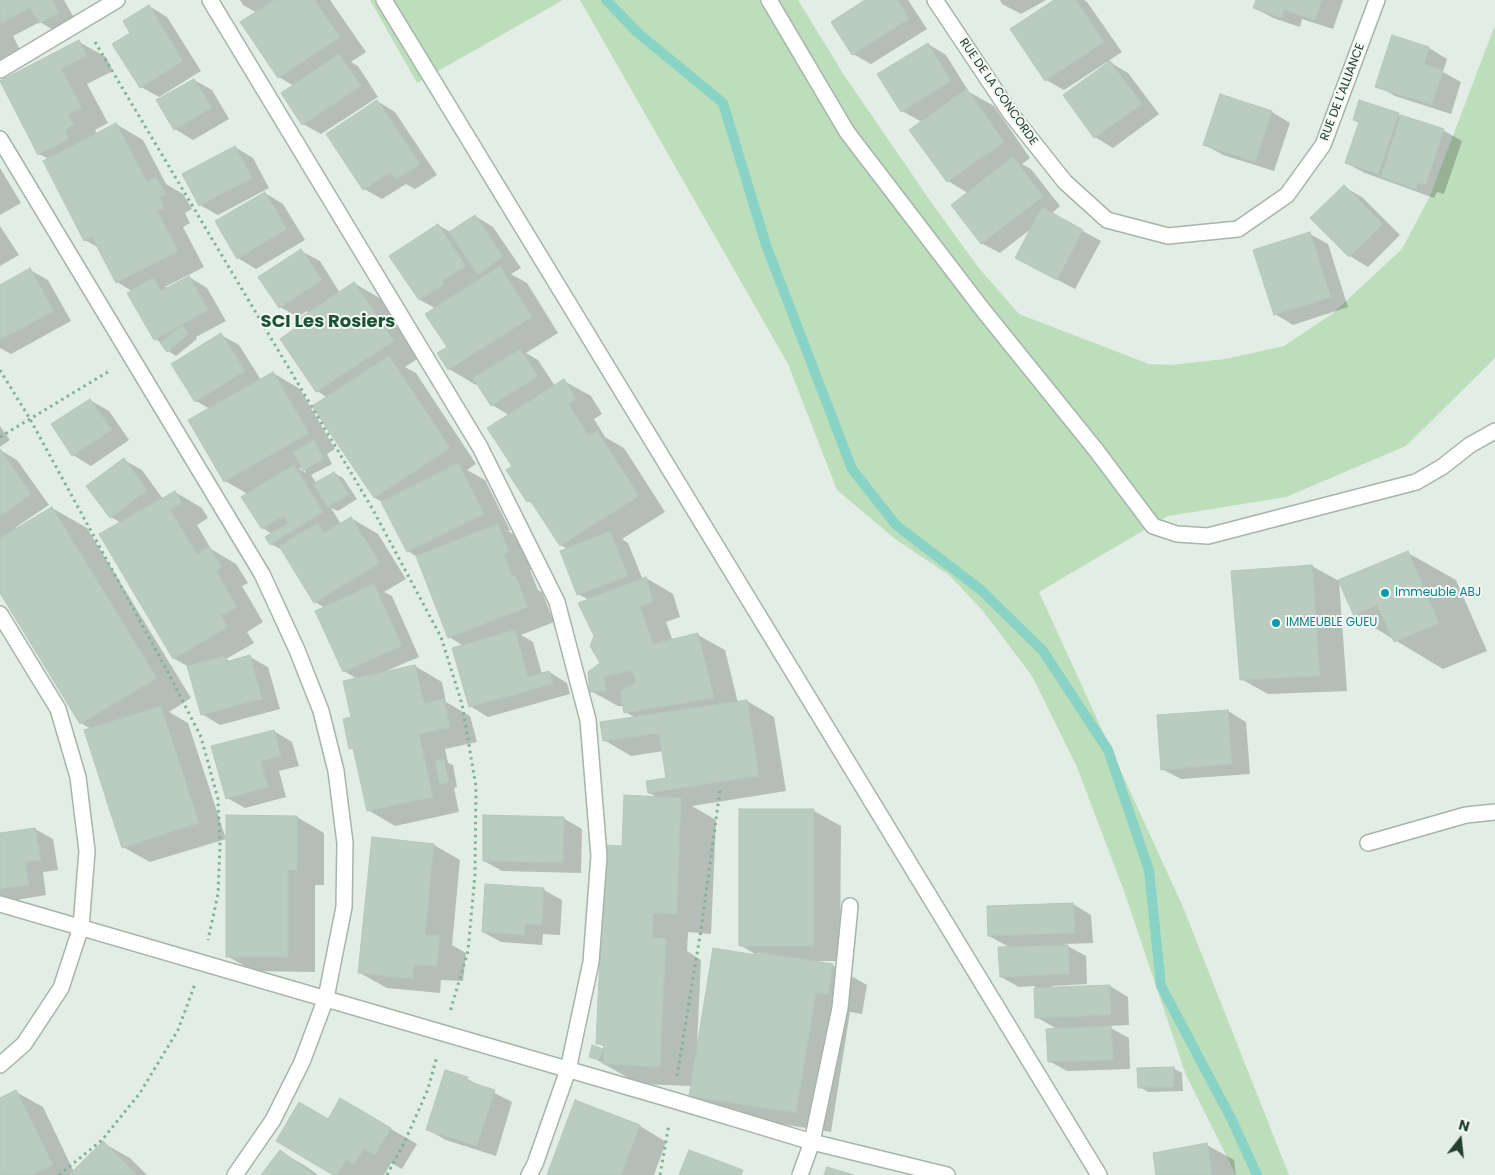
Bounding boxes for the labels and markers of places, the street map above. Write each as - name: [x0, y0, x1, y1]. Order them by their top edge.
- place label: Immeuble ABJ: [1395, 586, 1481, 600]
- marker: Immeuble ABJ: [1379, 587, 1391, 599]
- place label: IMMEUBLE GUEU: [1286, 616, 1377, 630]
- marker: IMMEUBLE GUEU: [1270, 617, 1282, 629]

